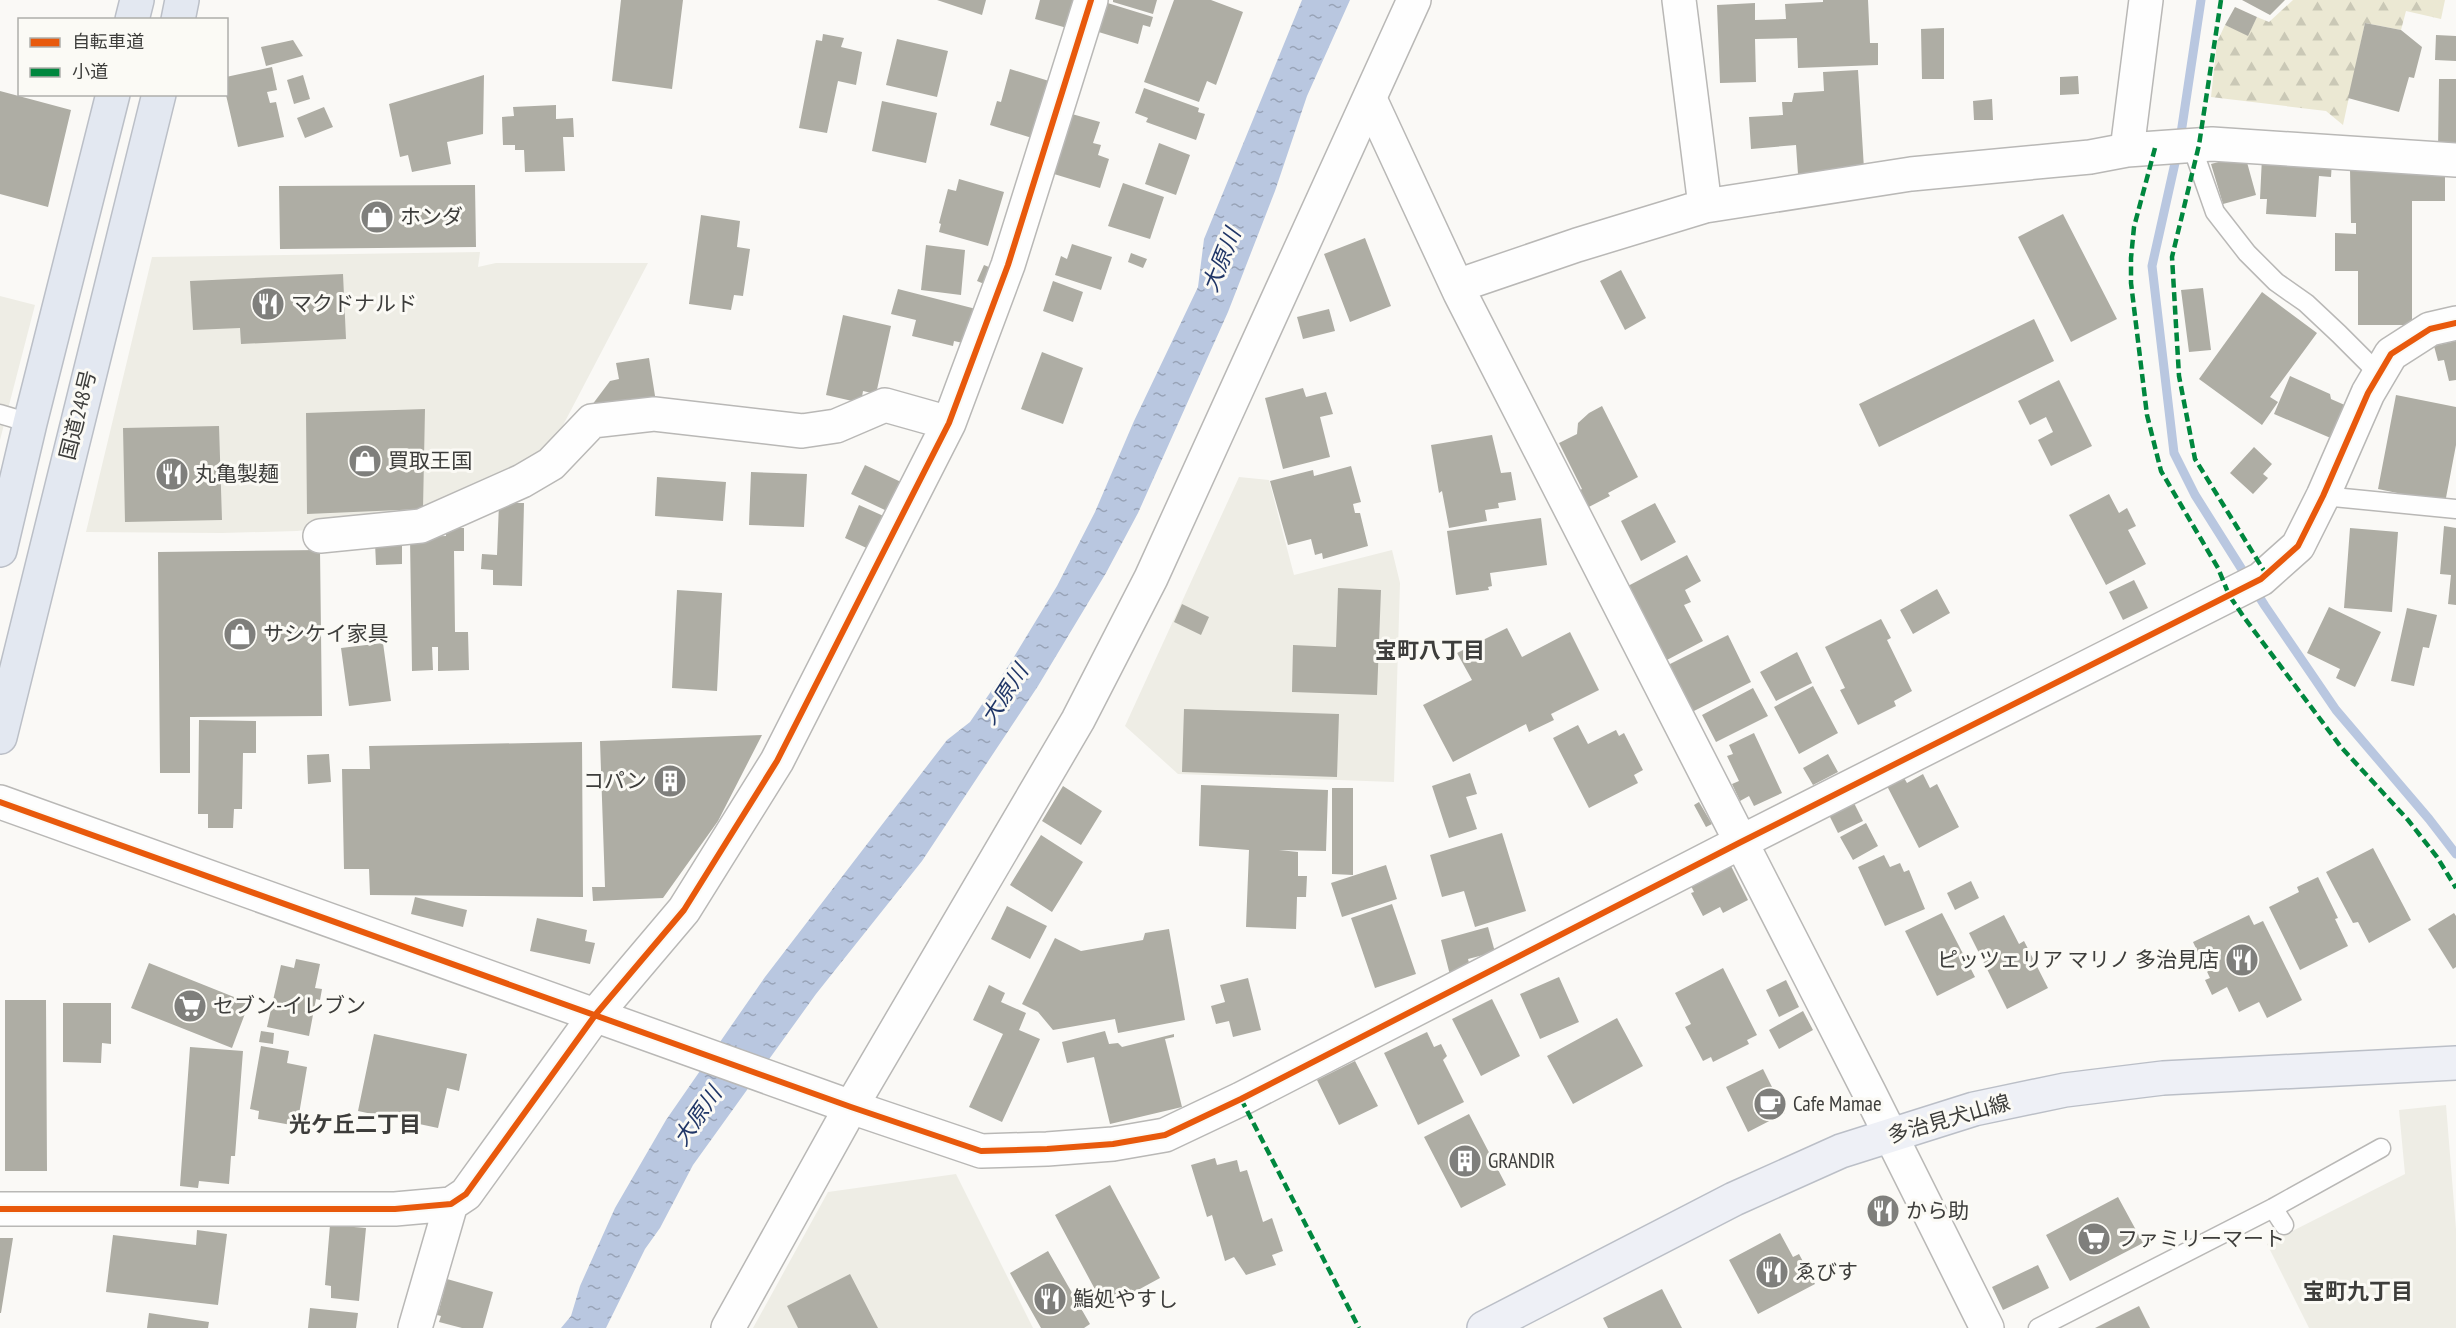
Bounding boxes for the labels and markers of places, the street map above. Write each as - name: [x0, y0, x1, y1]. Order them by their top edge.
- shop icon: ホンダ: [359, 199, 395, 235]
- place label: ホンダ: [400, 203, 463, 230]
- restaurant icon: マクドナルド: [250, 286, 286, 322]
- place label: マクドナルド: [291, 290, 417, 317]
- shop icon: 買取王国: [347, 443, 383, 479]
- place label: 買取王国: [388, 447, 472, 474]
- restaurant icon: 丸亀製麺: [154, 456, 190, 492]
- place label: 丸亀製麺: [195, 460, 279, 487]
- shop icon: サシケイ家具: [222, 616, 258, 652]
- place label: サシケイ家具: [263, 620, 389, 647]
- building icon: コパン: [652, 763, 688, 799]
- place label: コパン: [583, 767, 647, 794]
- restaurant icon: ピッツェリア マリノ 多治見店: [2224, 942, 2260, 978]
- place label: ピッツェリア マリノ 多治見店: [1937, 946, 2219, 973]
- supermarket icon: セブン-イレブン: [172, 988, 208, 1024]
- place label: セブン-イレブン: [213, 992, 366, 1019]
- cafe icon: Cafe Mamae: [1752, 1086, 1788, 1122]
- place label: Cafe Mamae: [1793, 1090, 1882, 1117]
- building icon: GRANDIR: [1447, 1143, 1483, 1179]
- place label: GRANDIR: [1488, 1147, 1555, 1174]
- restaurant icon: から助: [1865, 1193, 1901, 1229]
- place label: から助: [1906, 1197, 1969, 1224]
- supermarket icon: ファミリーマート: [2076, 1221, 2112, 1257]
- place label: ファミリーマート: [2117, 1225, 2285, 1252]
- restaurant icon: ゑびす: [1754, 1254, 1790, 1290]
- place label: ゑびす: [1795, 1258, 1858, 1285]
- restaurant icon: 鮨処やすし: [1032, 1281, 1068, 1317]
- place label: 鮨処やすし: [1073, 1285, 1178, 1312]

